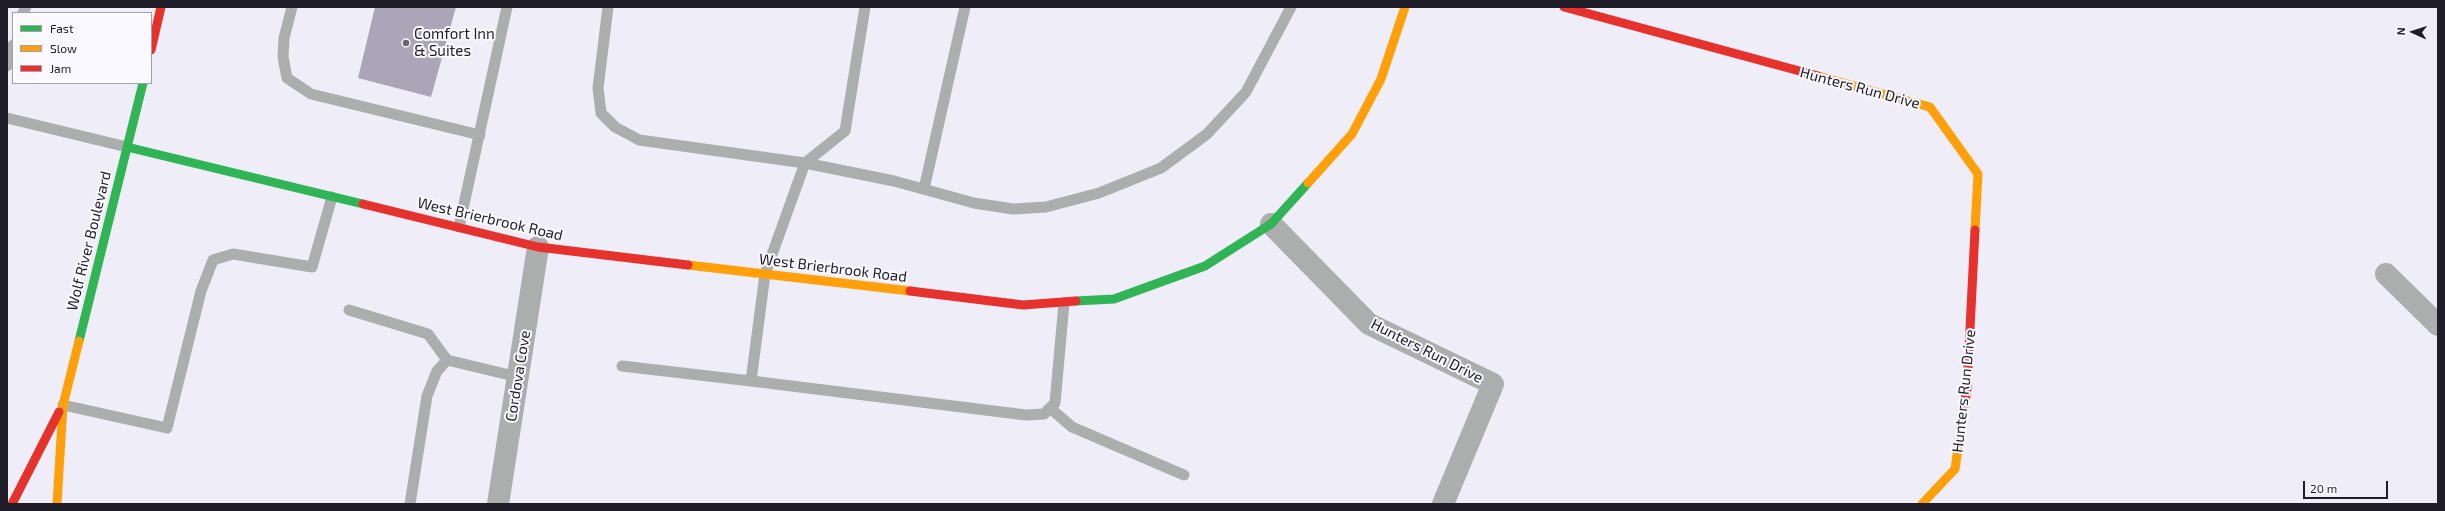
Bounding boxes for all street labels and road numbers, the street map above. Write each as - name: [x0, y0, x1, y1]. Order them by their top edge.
- street label: Hunters Run Drive: [1798, 63, 1922, 113]
- street label: Wolf River Boulevard: [63, 169, 115, 313]
- street label: West Brierbrook Road: [416, 194, 564, 244]
- street label: West Brierbrook Road: [758, 250, 908, 286]
- street label: Hunters Run Drive: [1368, 315, 1486, 387]
- street label: Cordova Cove: [502, 329, 534, 423]
- street label: Hunters Run Drive: [1949, 329, 1979, 453]

